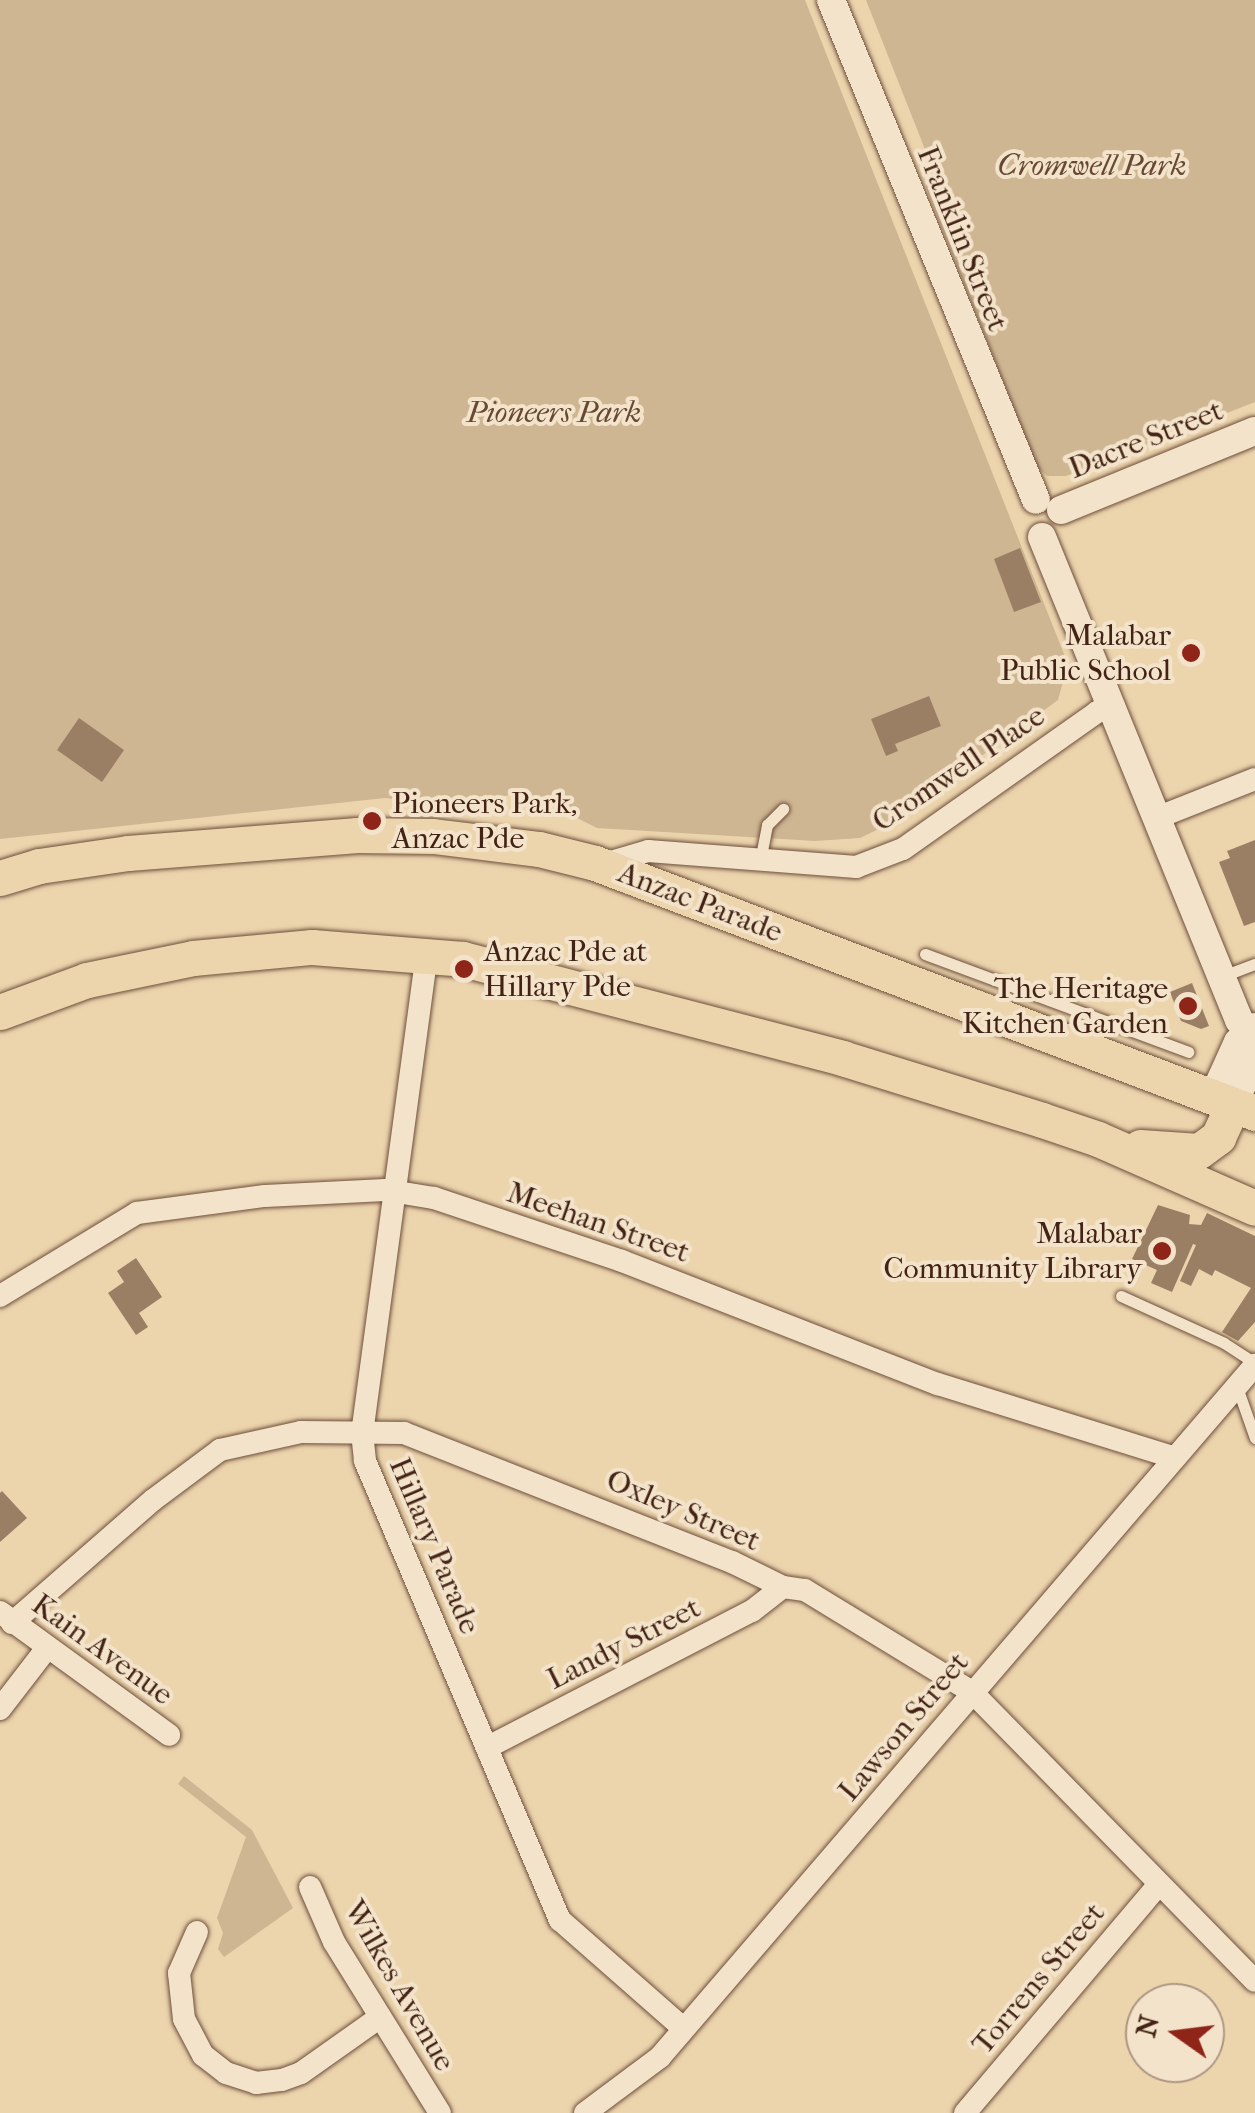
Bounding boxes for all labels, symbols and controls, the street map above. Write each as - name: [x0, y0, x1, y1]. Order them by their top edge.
- street label: Franklin Street: [909, 141, 1015, 337]
- park label: Cromwell Park: [998, 148, 1186, 184]
- street label: Dacre Street: [1064, 393, 1228, 487]
- park label: Pioneers Park: [467, 395, 641, 431]
- place label: Malabar Public School: [1000, 618, 1171, 688]
- marker: Malabar Public School: [1180, 642, 1202, 664]
- street label: Cromwell Place: [866, 698, 1052, 840]
- place label: Pioneers Park, Anzac Pde: [392, 786, 577, 856]
- marker: Pioneers Park, Anzac Pde: [361, 810, 383, 832]
- street label: Anzac Parade: [613, 855, 787, 951]
- place label: Anzac Pde at Hillary Pde: [484, 934, 647, 1004]
- marker: Anzac Pde at Hillary Pde: [453, 958, 475, 980]
- place label: The Heritage Kitchen Garden: [962, 971, 1168, 1042]
- marker: The Heritage Kitchen Garden: [1177, 995, 1199, 1017]
- street label: Meehan Street: [502, 1175, 694, 1271]
- place label: Malabar Community Library: [883, 1216, 1142, 1286]
- marker: Malabar Community Library: [1151, 1240, 1173, 1262]
- street label: Hillary Parade: [381, 1453, 487, 1639]
- street label: Oxley Street: [601, 1462, 765, 1560]
- street label: Kain Avenue: [24, 1587, 180, 1713]
- street label: Landy Street: [541, 1590, 707, 1698]
- street label: Lawson Street: [831, 1645, 977, 1809]
- street label: Wilkes Avenue: [336, 1894, 462, 2078]
- street label: Torrens Street: [965, 1896, 1113, 2062]
- north arrow: [1125, 1983, 1225, 2083]
- text: N: [1129, 2012, 1166, 2040]

